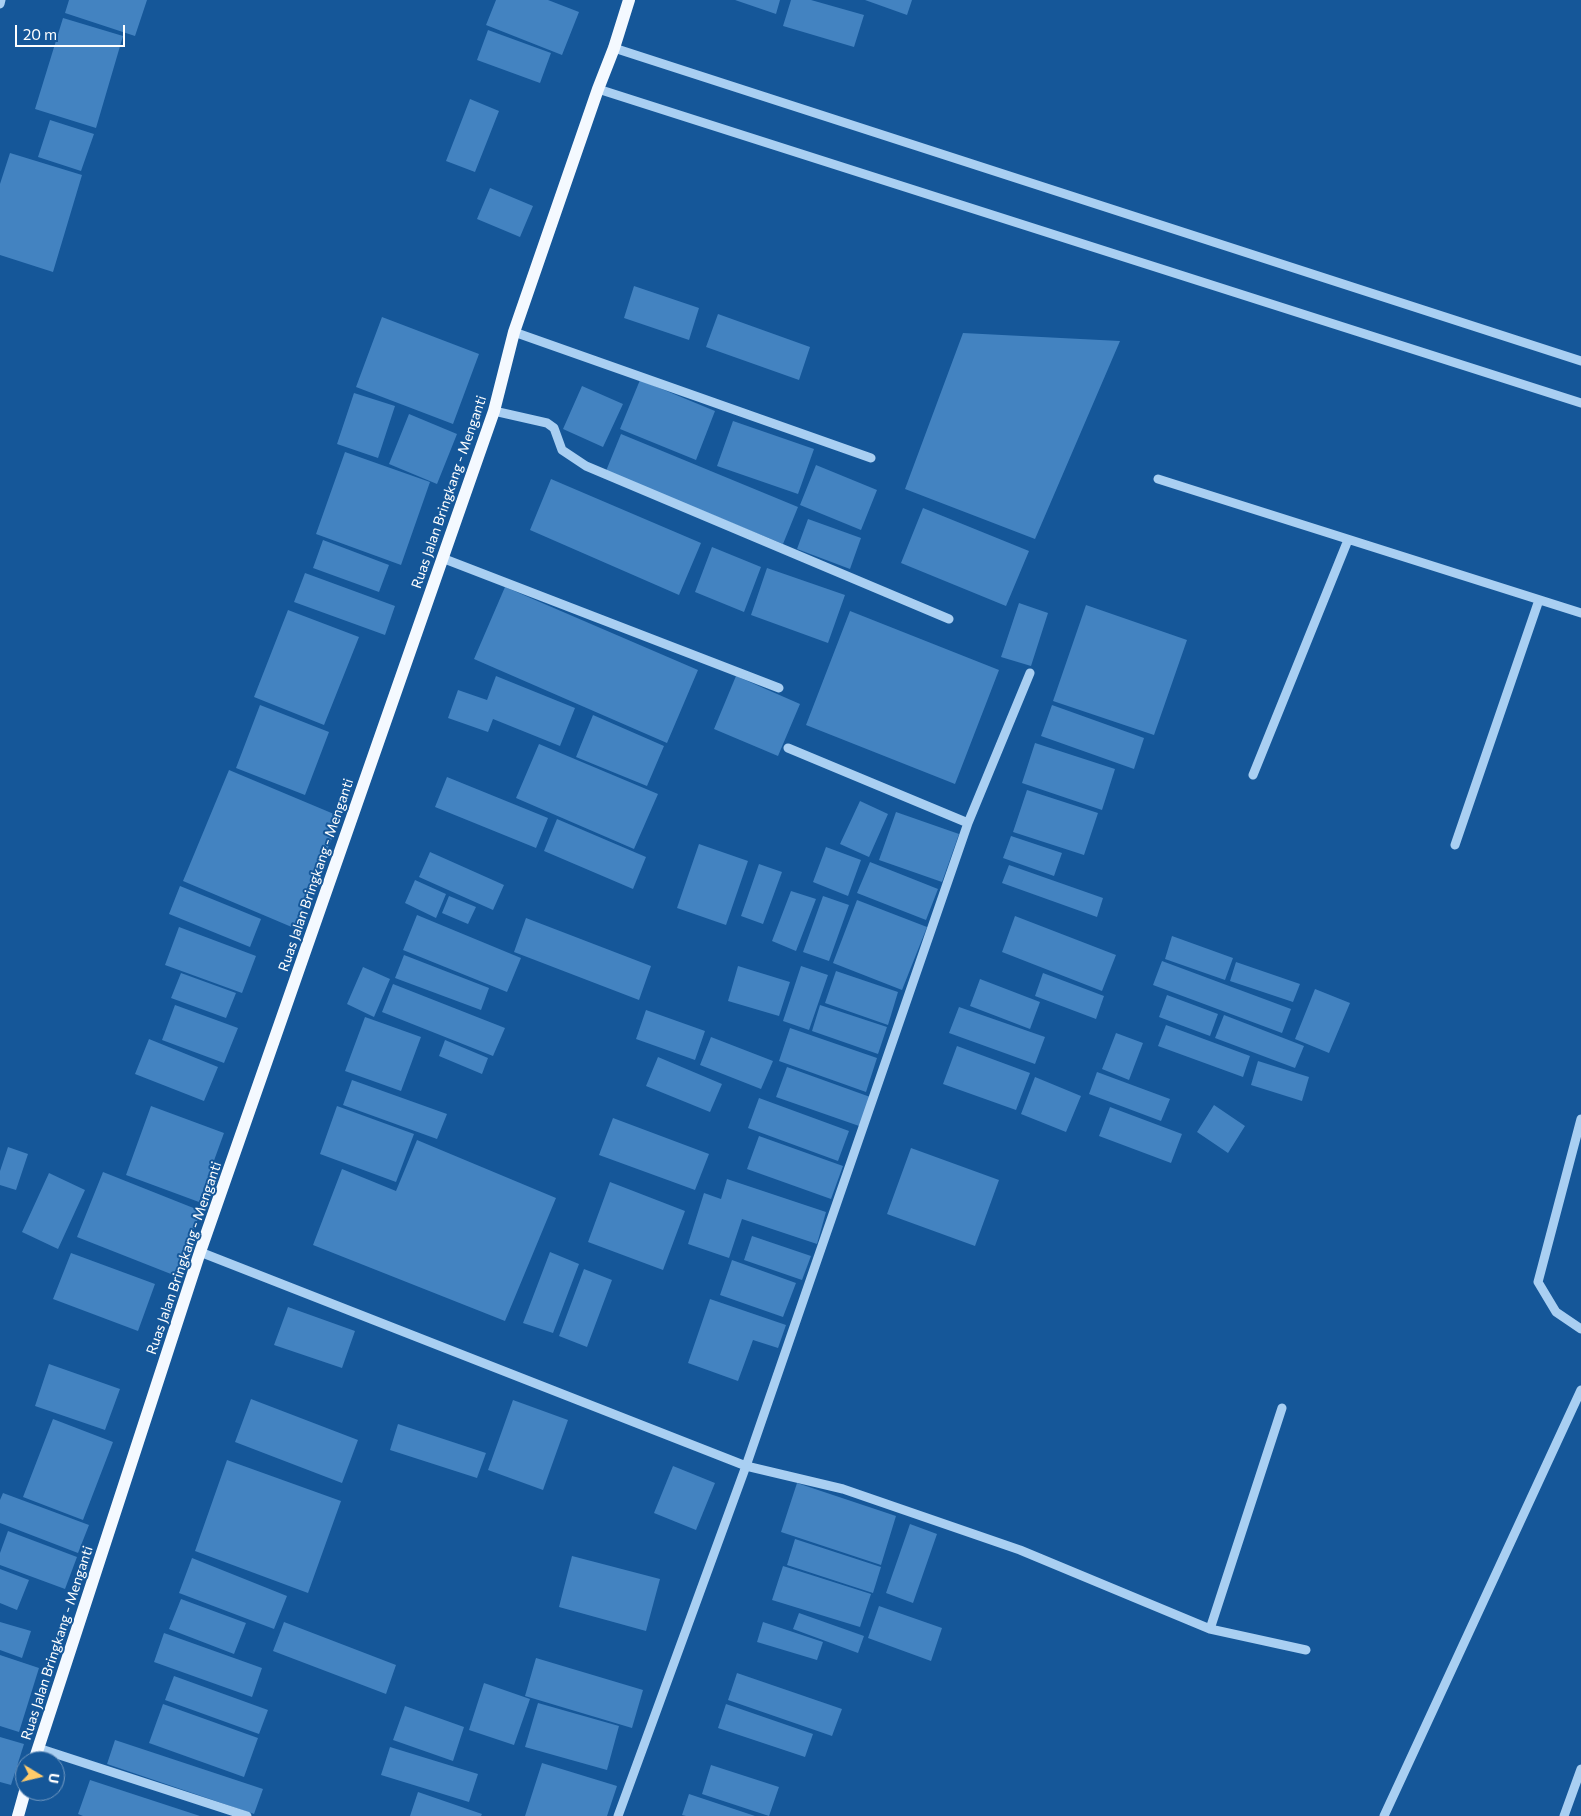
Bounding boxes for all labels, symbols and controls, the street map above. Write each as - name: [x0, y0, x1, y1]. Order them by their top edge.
- scale bar: [18, 15, 128, 47]
- text: 20 m: [23, 25, 57, 43]
- street label: Ruas Jalan Bringkang - Menganti: [408, 393, 490, 591]
- street label: Ruas Jalan Bringkang - Menganti: [275, 776, 357, 974]
- street label: Ruas Jalan Bringkang - Menganti: [143, 1159, 225, 1357]
- street label: Ruas Jalan Bringkang - Menganti: [18, 1544, 96, 1742]
- north arrow: [15, 1751, 65, 1801]
- text: U: [45, 1772, 64, 1785]

